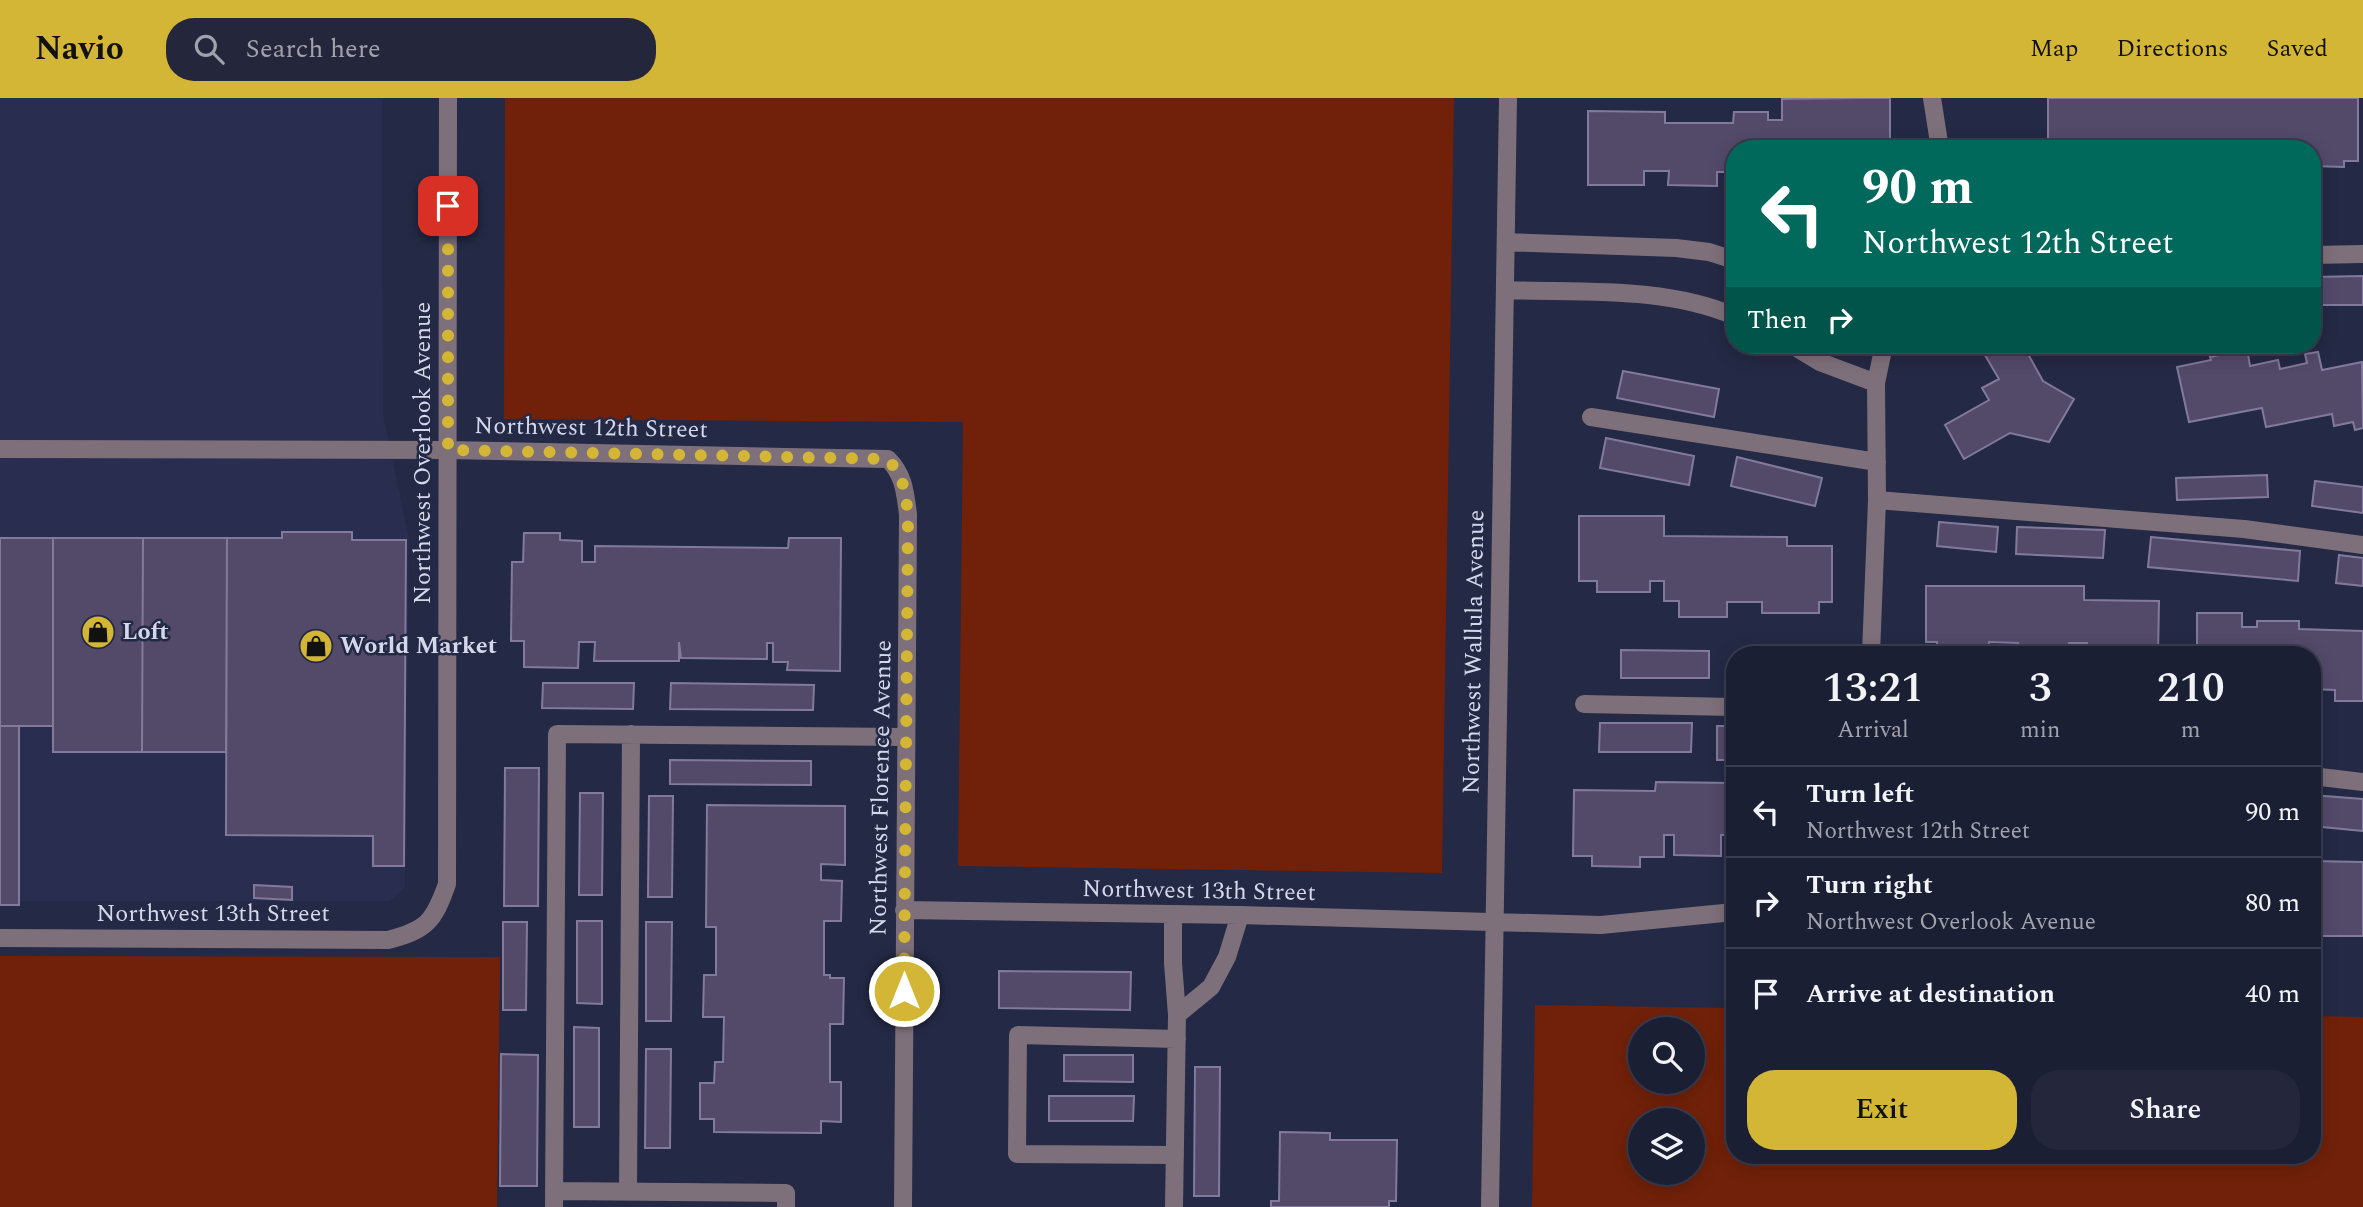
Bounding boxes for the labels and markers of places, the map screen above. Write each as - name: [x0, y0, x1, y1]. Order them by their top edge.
- pin: [418, 176, 478, 236]
- shop icon: Loft: [79, 613, 117, 651]
- place label: Loft: [122, 614, 169, 650]
- shop icon: World Market: [297, 627, 335, 665]
- place label: World Market: [340, 628, 497, 664]

